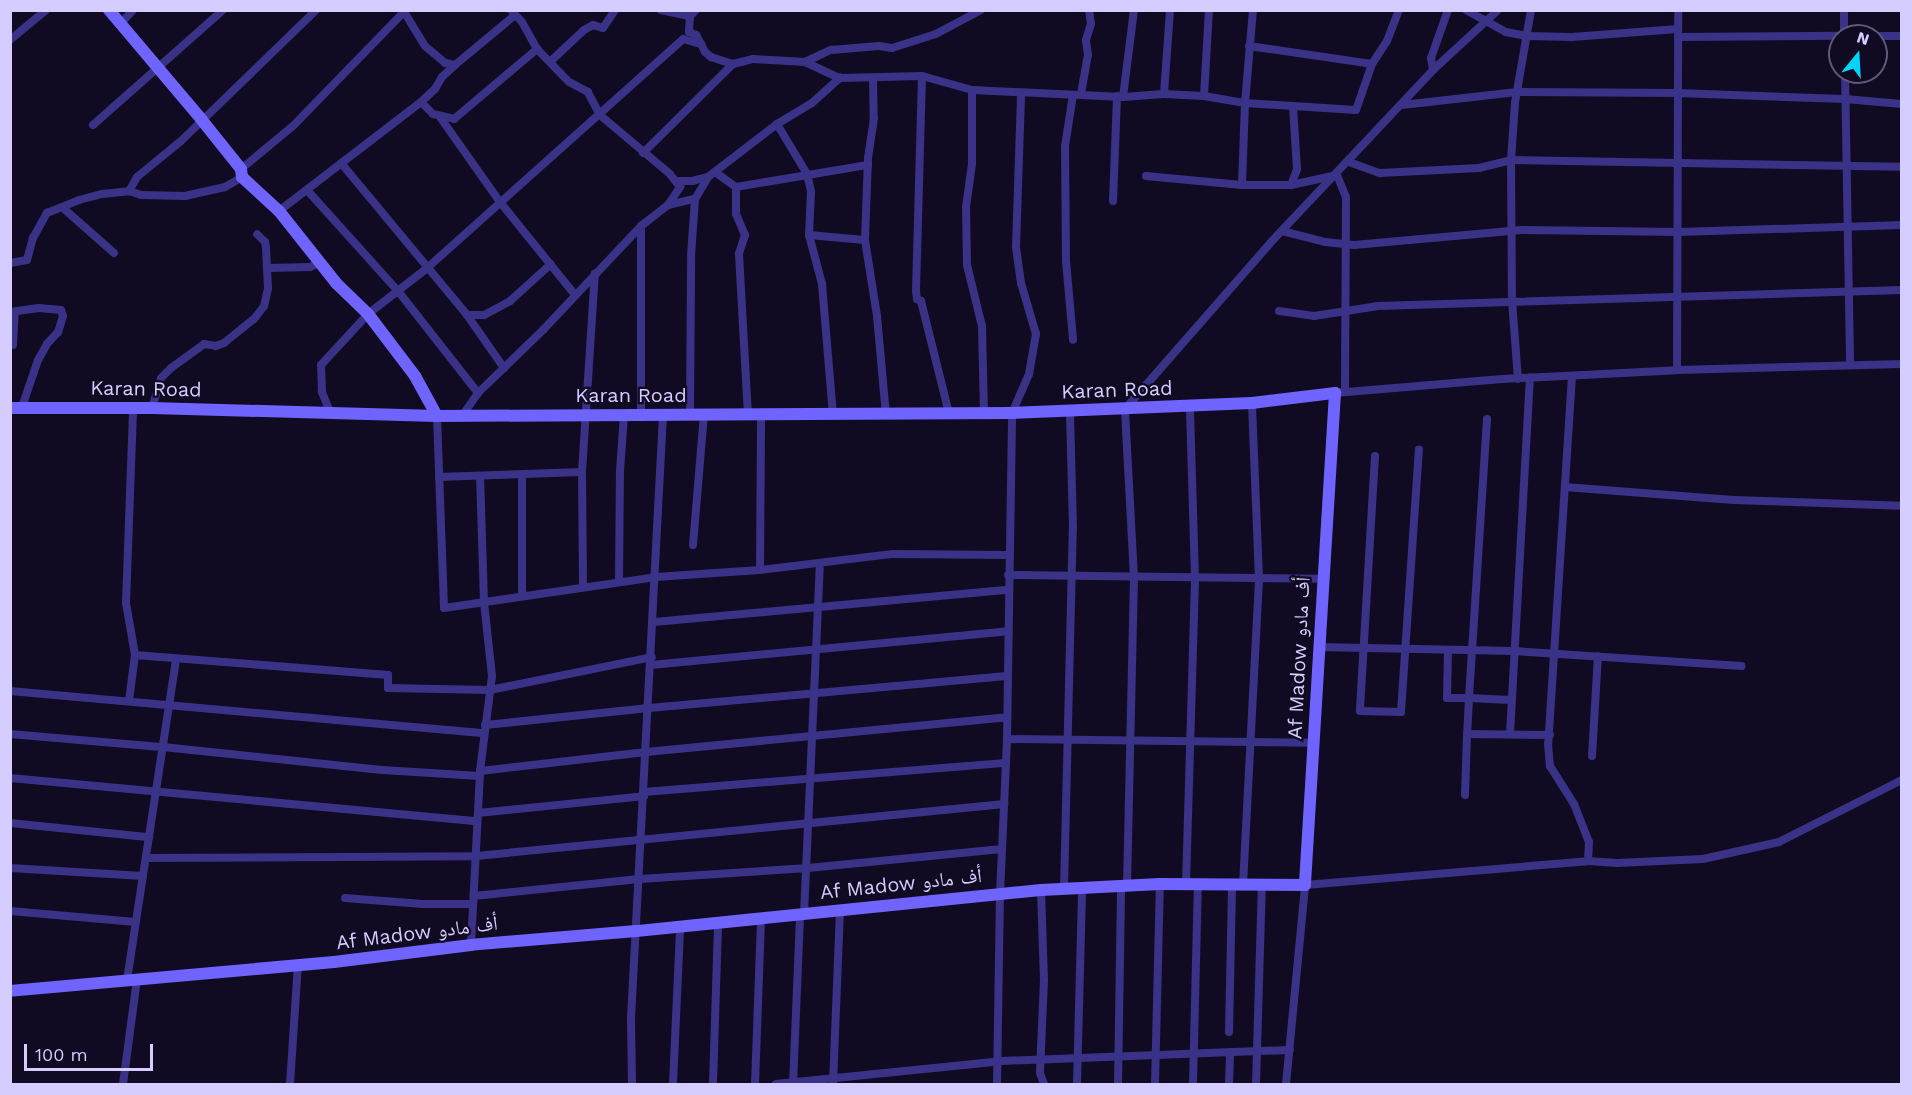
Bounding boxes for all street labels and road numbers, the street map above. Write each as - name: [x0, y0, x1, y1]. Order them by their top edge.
- street label: Karan Road: [90, 376, 202, 402]
- street label: Karan Road: [1061, 376, 1173, 404]
- street label: Karan Road: [575, 383, 687, 407]
- street label: Af Madow أف مادو: [1283, 576, 1315, 740]
- street label: Af Madow أف مادو: [818, 864, 984, 904]
- street label: Af Madow أف مادو: [334, 911, 500, 955]

